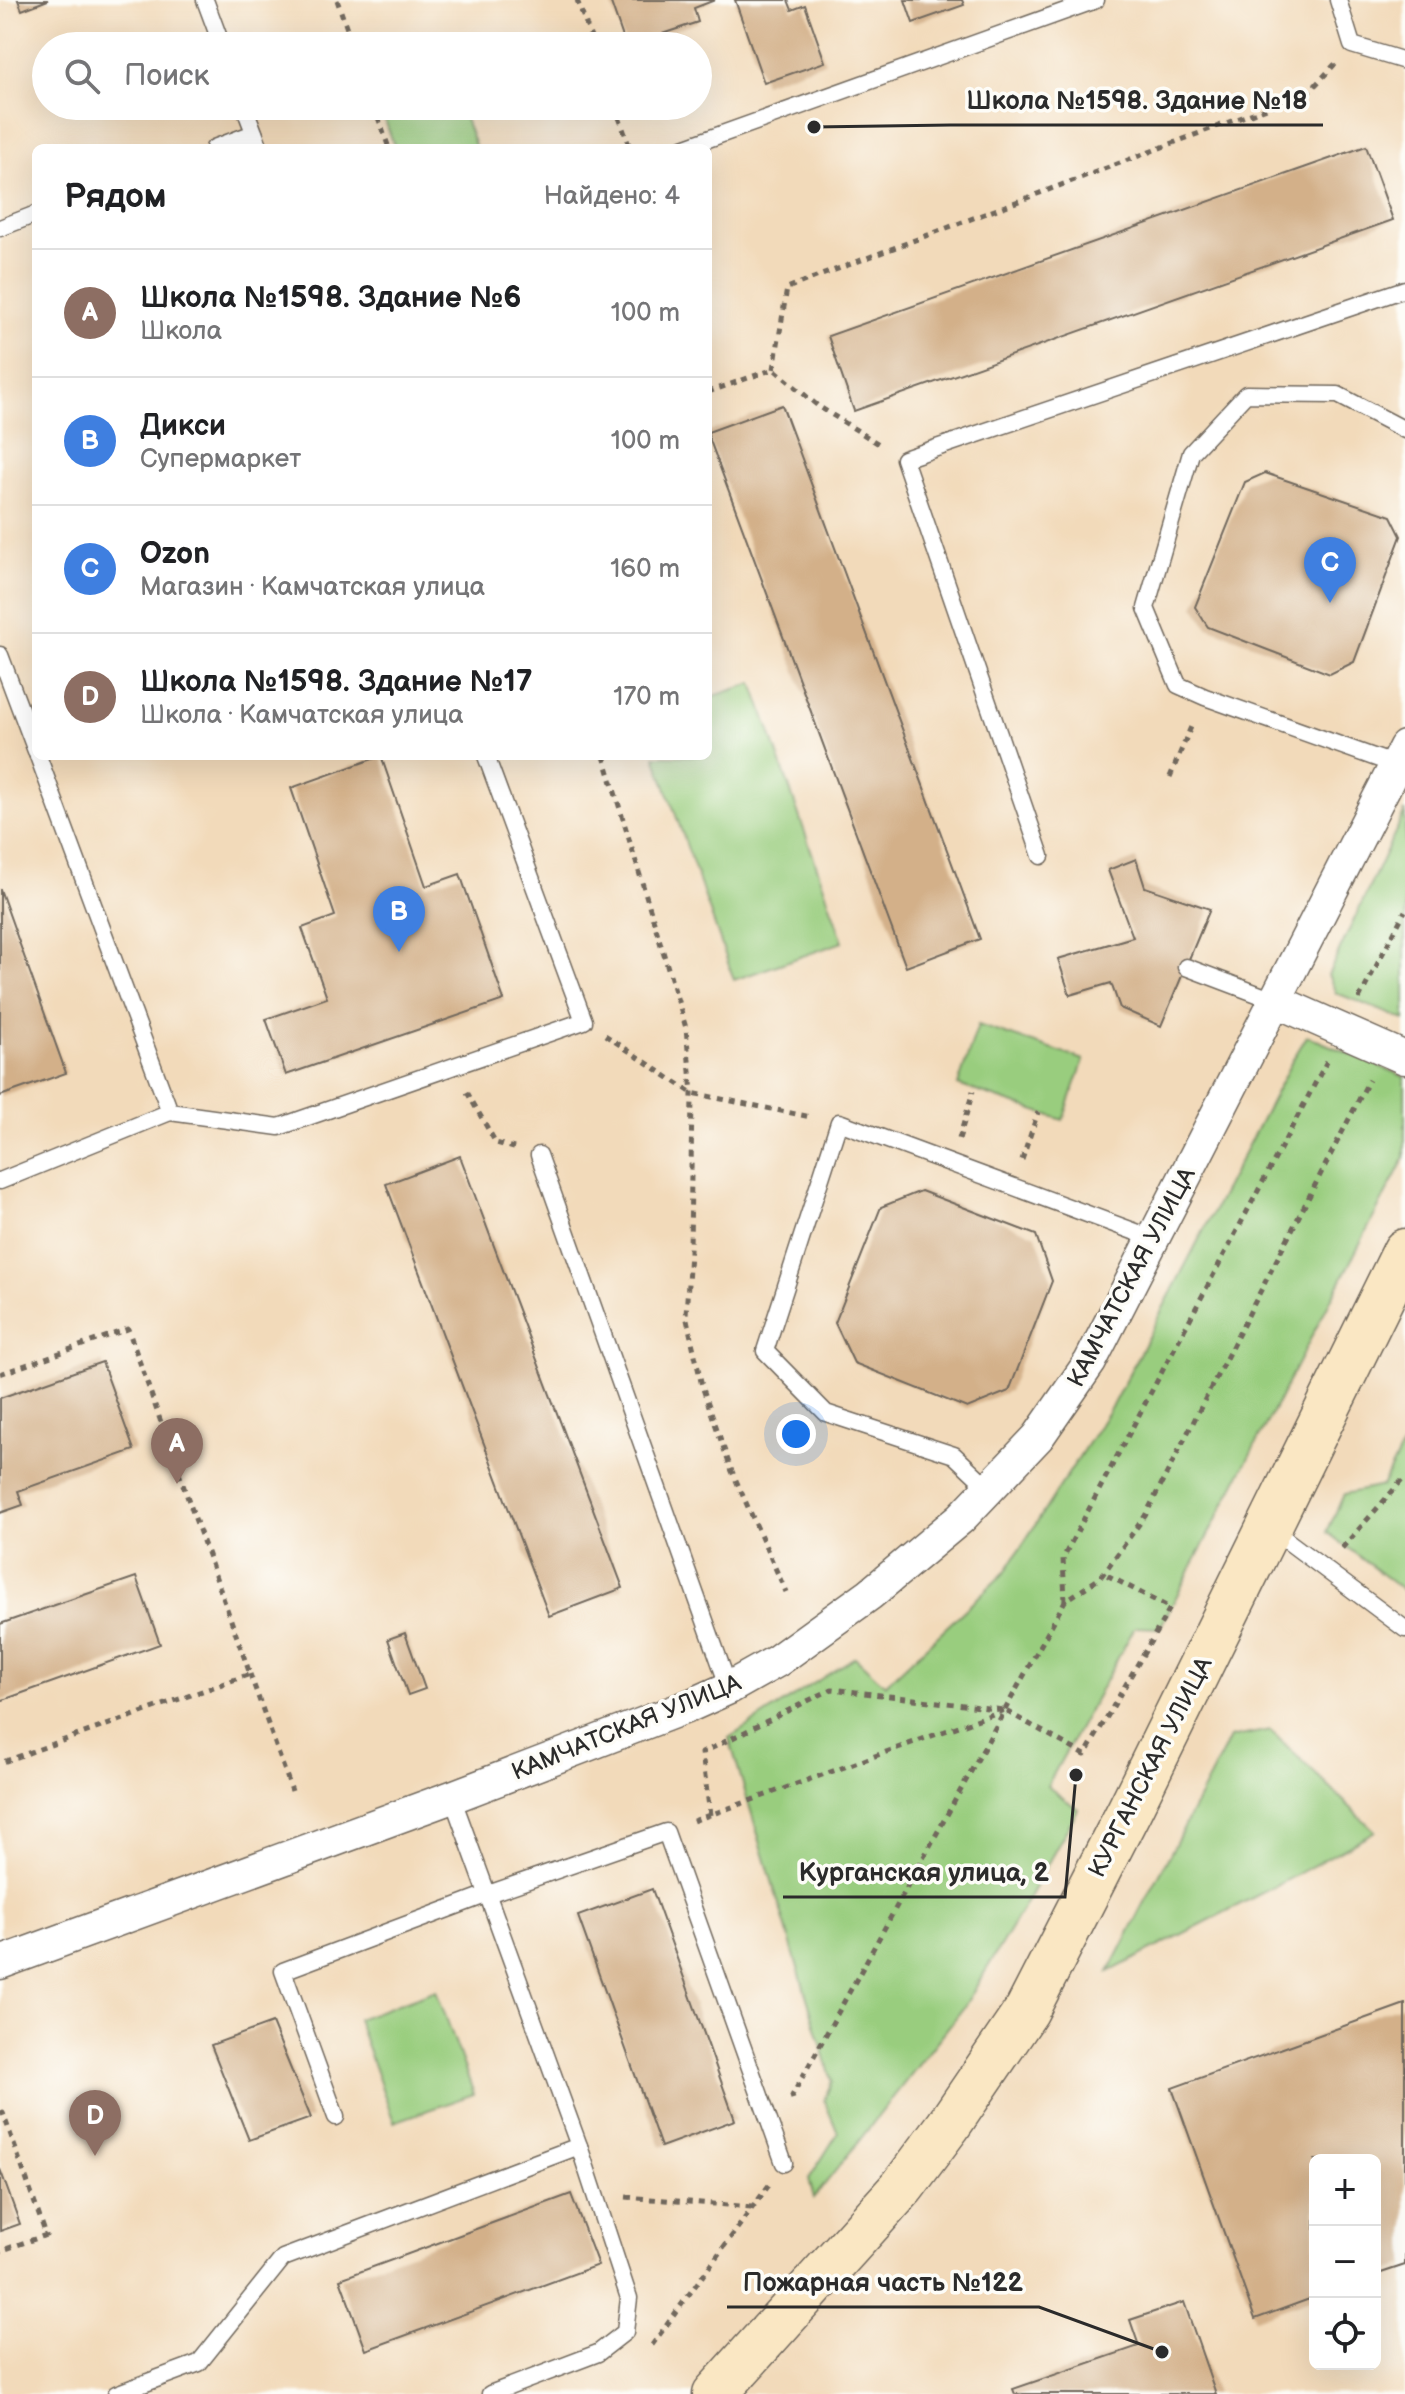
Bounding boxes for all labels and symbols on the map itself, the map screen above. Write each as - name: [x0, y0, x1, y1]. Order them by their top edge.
- callout: Школа №1598. Здание №18: [950, 75, 1323, 125]
- text: Школа №1598. Здание №18: [966, 86, 1308, 117]
- pin: C: [1304, 537, 1356, 603]
- pin: B: [373, 886, 425, 952]
- street label: КАМЧАТСКАЯ УЛИЦА: [1061, 1162, 1202, 1392]
- your location: [776, 1414, 816, 1454]
- pin: A: [151, 1418, 203, 1484]
- street label: КУРГАНСКАЯ УЛИЦА: [1082, 1652, 1219, 1882]
- street label: КАМЧАТСКАЯ УЛИЦА: [507, 1668, 745, 1787]
- callout: Курганская улица, 2: [783, 1847, 1065, 1897]
- text: Курганская улица, 2: [799, 1858, 1050, 1889]
- pin: D: [69, 2090, 121, 2156]
- callout: Пожарная часть №122: [727, 2257, 1039, 2307]
- text: Пожарная часть №122: [743, 2268, 1024, 2299]

